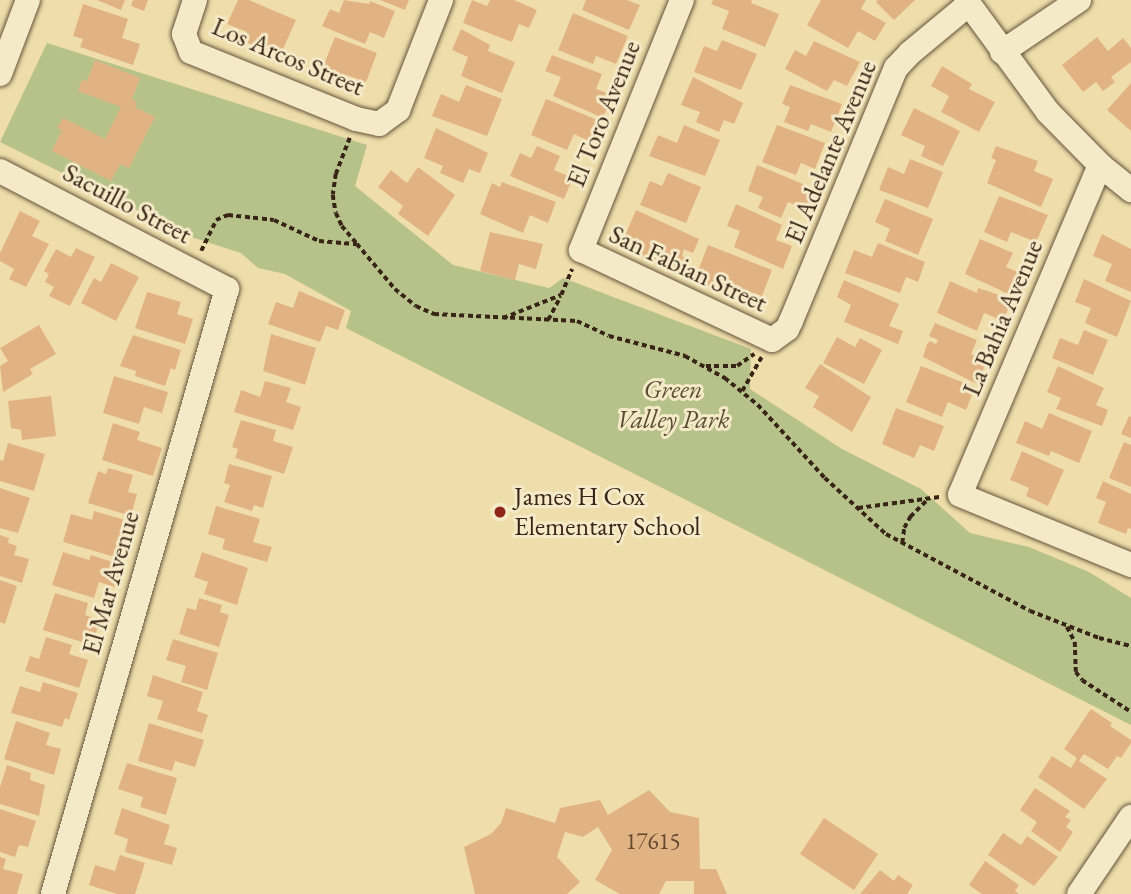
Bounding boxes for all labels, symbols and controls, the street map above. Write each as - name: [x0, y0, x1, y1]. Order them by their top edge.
- street label: Los Arcos Street: [207, 11, 369, 103]
- street label: El Toro Avenue: [560, 36, 648, 192]
- street label: El Adelante Avenue: [778, 56, 884, 248]
- street label: Sacuillo Street: [58, 157, 196, 251]
- street label: San Fabian Street: [604, 219, 772, 319]
- street label: La Bahia Avenue: [956, 235, 1050, 401]
- park label: Green Valley Park: [617, 374, 729, 436]
- place label: James H Cox Elementary School: [514, 481, 701, 542]
- marker: James H Cox Elementary School: [492, 504, 508, 520]
- street label: El Mar Avenue: [76, 508, 146, 658]
- house number: 17615: [625, 827, 681, 855]

